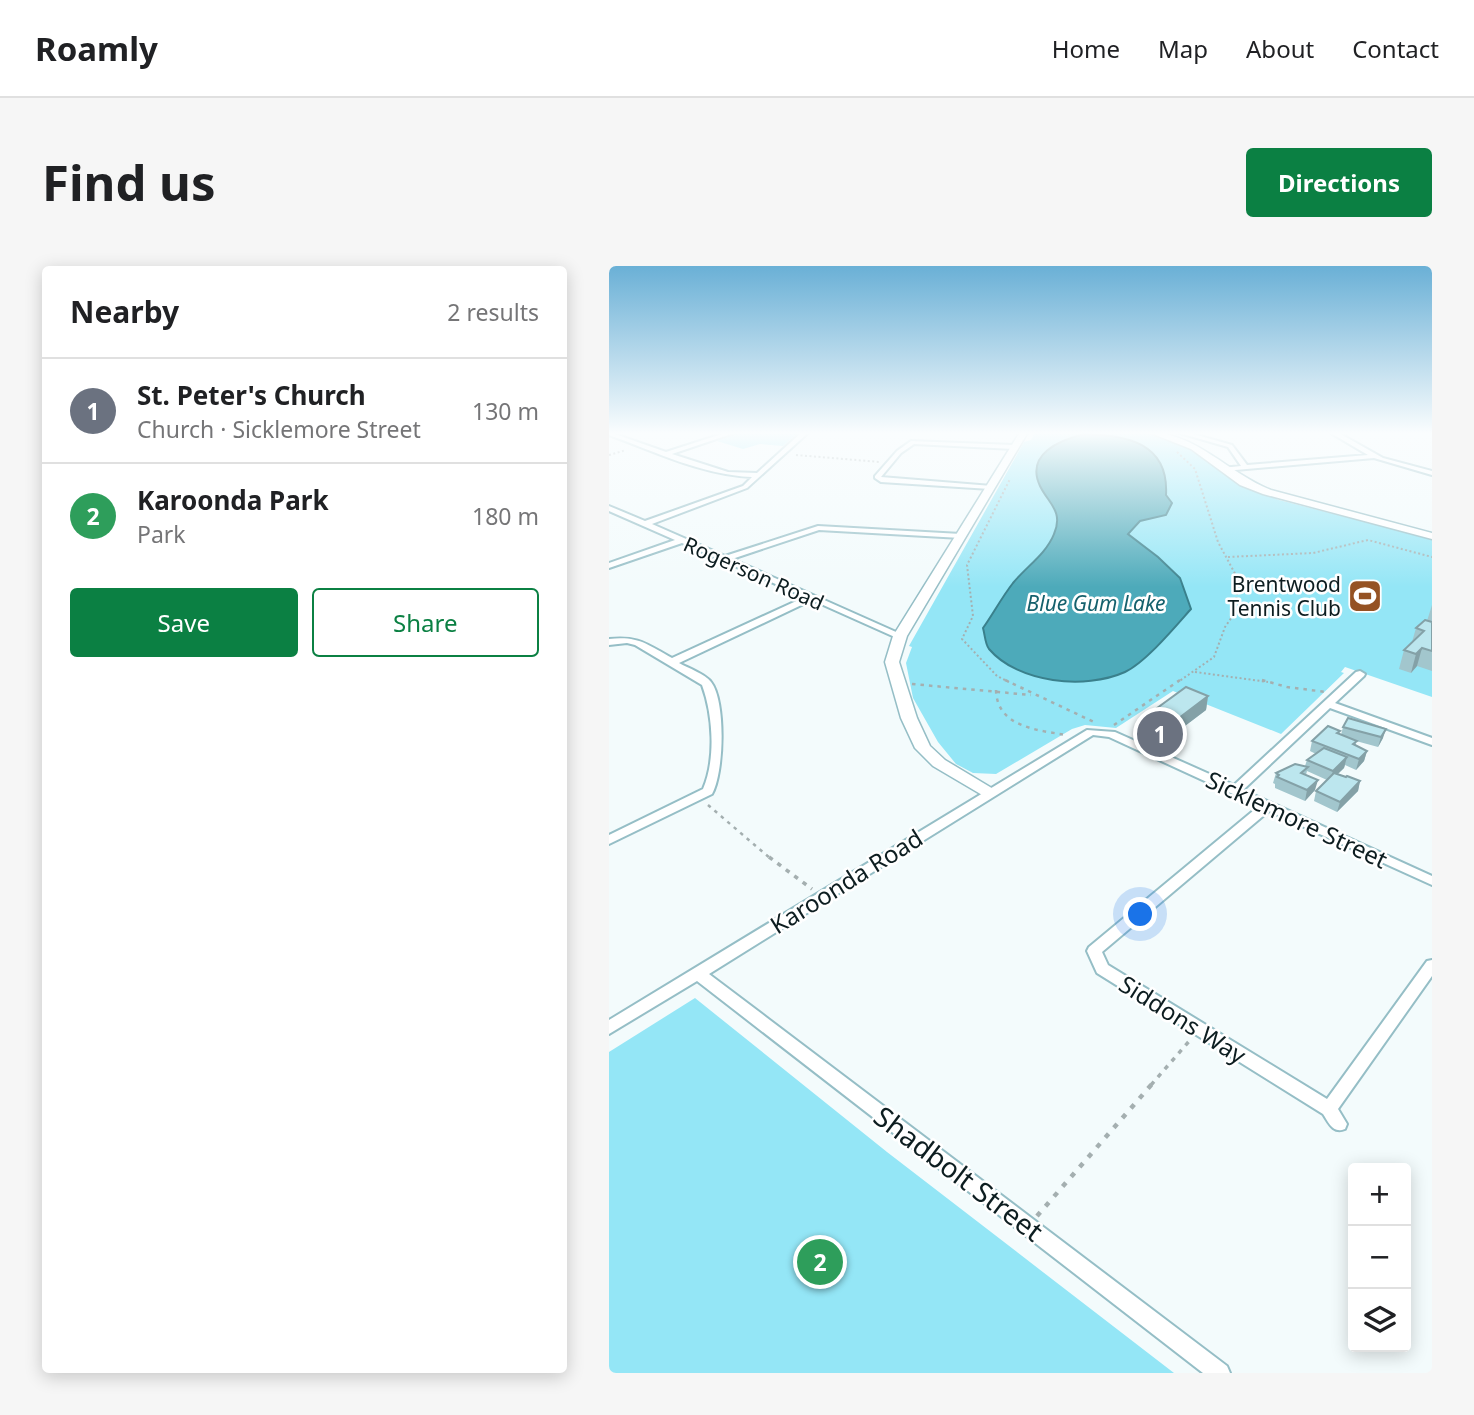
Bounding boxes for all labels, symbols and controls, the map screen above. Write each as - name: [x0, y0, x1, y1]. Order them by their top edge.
- text: Roamly: [35, 26, 158, 71]
- text: Home: [1052, 32, 1120, 65]
- text: Map: [1158, 32, 1208, 65]
- text: About: [1246, 32, 1314, 65]
- text: Contact: [1352, 32, 1439, 65]
- button: Directions: [1246, 148, 1432, 217]
- text: Find us: [42, 149, 216, 215]
- text: Nearby: [70, 291, 179, 332]
- text: 2 results: [447, 296, 539, 328]
- text: St. Peter's Church: [137, 377, 366, 413]
- text: 1: [86, 395, 100, 427]
- text: 130 m: [472, 395, 539, 427]
- text: Church · Sicklemore Street: [137, 413, 421, 445]
- text: Karoonda Park: [137, 482, 329, 518]
- text: 2: [86, 500, 100, 532]
- text: 180 m: [472, 500, 539, 532]
- text: Park: [137, 518, 186, 550]
- street label: Rogerson Road: [679, 530, 829, 616]
- place label: Brentwood Tennis Club: [1227, 570, 1341, 622]
- sports icon: Brentwood Tennis Club: [1346, 577, 1384, 615]
- button: Save: [70, 588, 298, 657]
- button: Share: [312, 588, 539, 657]
- water label: Blue Gum Lake: [1027, 589, 1165, 617]
- pin: 1: [1137, 708, 1183, 760]
- street label: Sicklemore Street: [1201, 763, 1393, 876]
- street label: Karoonda Road: [764, 821, 928, 941]
- your location: [1123, 897, 1157, 931]
- street label: Siddons Way: [1113, 967, 1253, 1071]
- street label: Shadbolt Street: [867, 1097, 1051, 1249]
- map controls: [1348, 1163, 1411, 1352]
- button: +: [1348, 1163, 1411, 1226]
- button: −: [1348, 1226, 1411, 1289]
- pin: 2: [797, 1236, 843, 1288]
- button: layers: [1348, 1289, 1411, 1352]

